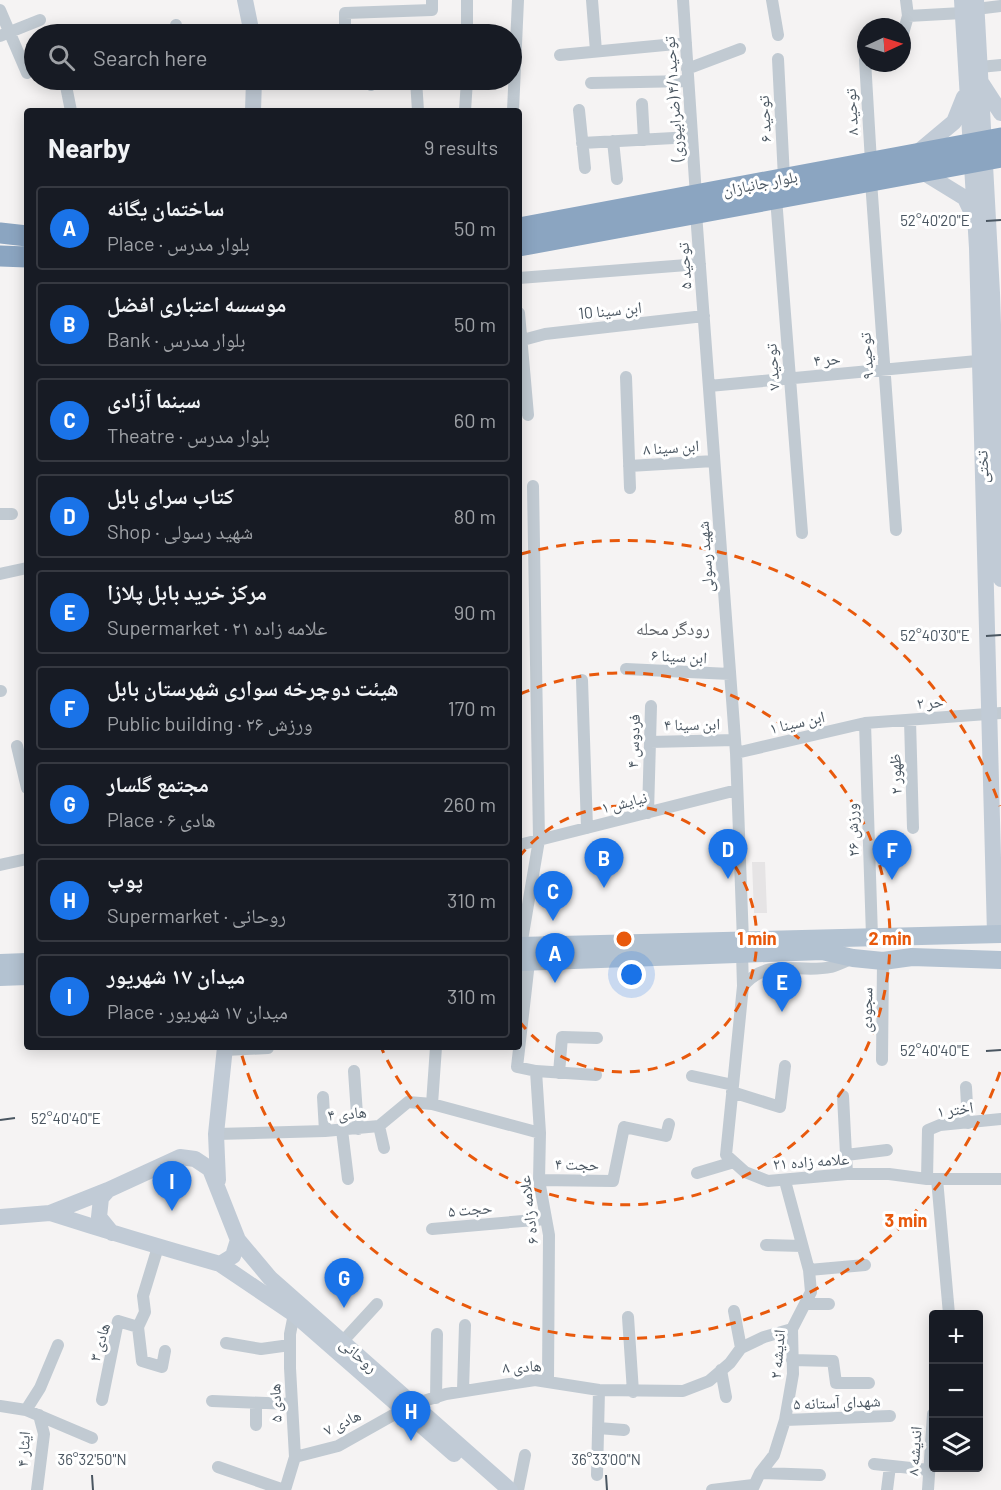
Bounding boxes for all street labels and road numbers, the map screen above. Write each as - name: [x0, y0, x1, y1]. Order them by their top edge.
- street label: توحید۴/۱ (ضرابپوری): [659, 35, 688, 163]
- street label: توحید ۸: [840, 88, 862, 136]
- street label: توحید ۶: [753, 95, 775, 143]
- street label: بلوار جانبازان: [721, 166, 799, 201]
- street label: توحید ۵: [672, 242, 696, 290]
- street label: ابن سینا 10: [577, 297, 643, 324]
- street label: توحید ۹: [854, 332, 878, 380]
- street label: توحید ۷: [760, 343, 784, 391]
- street label: حر ۴: [813, 348, 841, 370]
- street label: ابن سینا ۸: [642, 435, 700, 460]
- street label: تختی: [971, 450, 994, 484]
- street label: شهید رسولی: [693, 520, 718, 593]
- street label: ابن سینا ۶: [650, 645, 708, 668]
- street label: حر ۲: [916, 691, 944, 713]
- street label: ابن سینا ۱: [767, 706, 827, 739]
- street label: فردوس ۴: [622, 714, 645, 768]
- street label: ابن سینا ۴: [664, 714, 720, 735]
- street label: ظهور ۲: [884, 753, 906, 795]
- street label: نیایش ۱: [599, 787, 649, 818]
- street label: ورزش ۲۶: [841, 803, 864, 857]
- street label: سجودی: [856, 987, 877, 1033]
- street label: اختر ۱: [935, 1097, 975, 1121]
- street label: هادی ۴: [327, 1101, 367, 1126]
- street label: علامه زاده ۲۱: [772, 1148, 850, 1174]
- street label: حجت ۴: [555, 1154, 599, 1174]
- street label: علامه زاده ۶: [514, 1174, 542, 1246]
- street label: حجت ۵: [447, 1197, 493, 1220]
- street label: هادی ۳: [84, 1320, 115, 1364]
- street label: اندیشه ۲: [765, 1328, 788, 1379]
- street label: روحانی: [335, 1333, 382, 1377]
- street label: هادی ۸: [502, 1355, 542, 1378]
- street label: هادی ۵: [264, 1383, 287, 1423]
- street label: شهدای آستانه ۵: [793, 1390, 881, 1415]
- street label: هادی ۷: [320, 1404, 364, 1440]
- street label: اندیشه ۸: [902, 1426, 925, 1476]
- street label: ایثار ۴: [12, 1431, 34, 1467]

